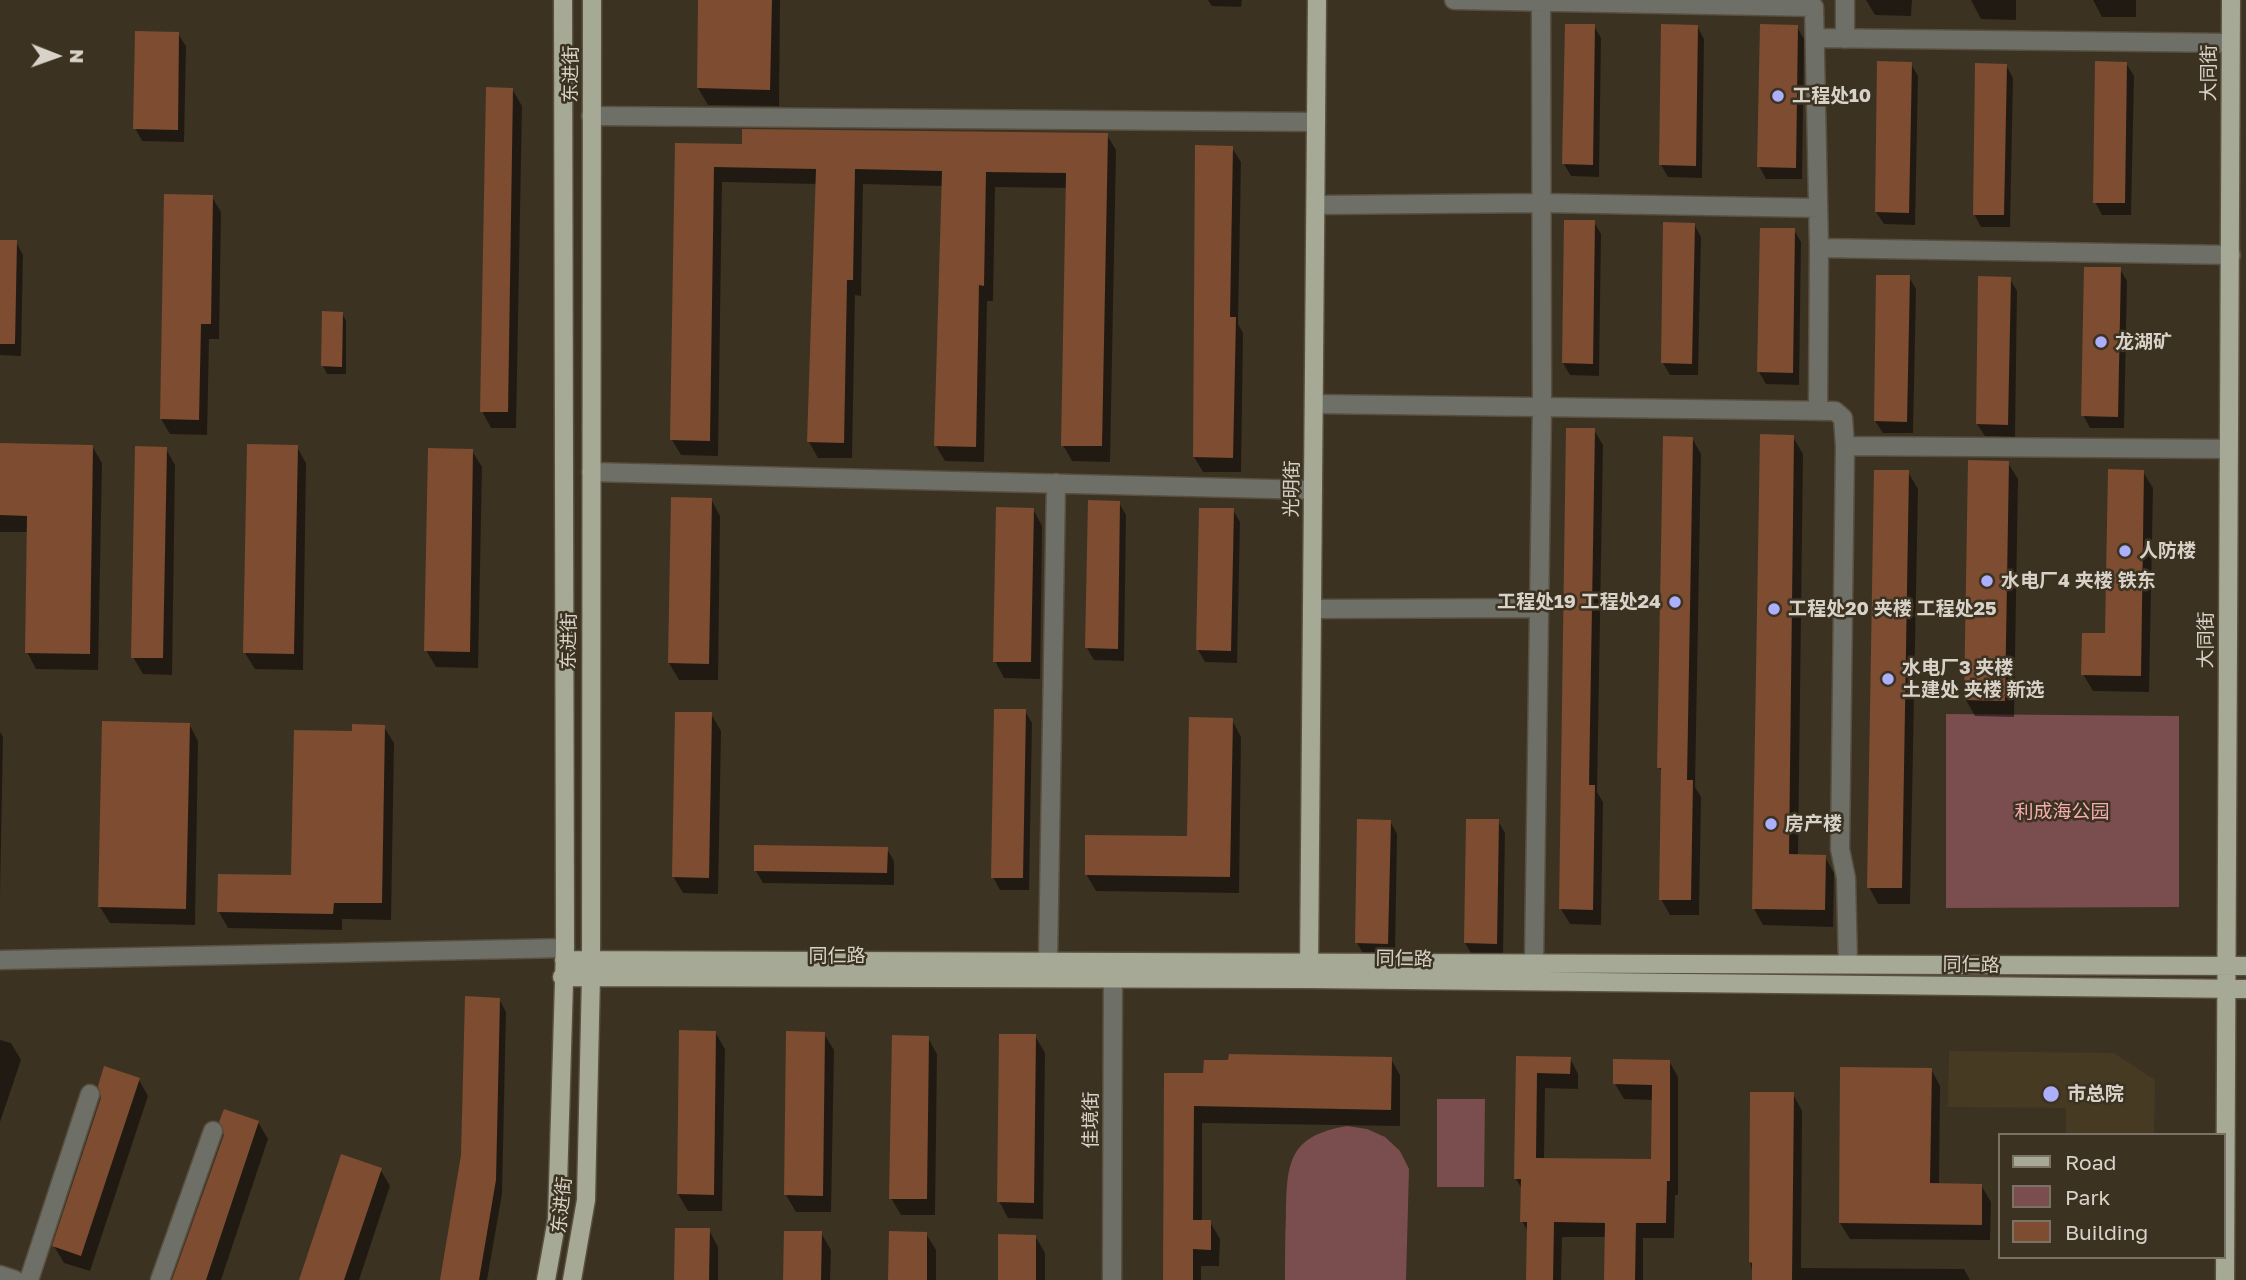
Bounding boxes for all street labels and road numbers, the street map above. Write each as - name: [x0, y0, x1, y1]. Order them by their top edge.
- street label: 大同街: [2198, 45, 2220, 101]
- street label: 东进街: [560, 46, 582, 102]
- street label: 光明街: [1280, 460, 1304, 518]
- street label: 大同街: [2195, 612, 2217, 668]
- street label: 东进街: [558, 613, 580, 669]
- street label: 同仁路: [809, 945, 865, 967]
- street label: 同仁路: [1375, 947, 1433, 971]
- street label: 同仁路: [1942, 953, 2000, 977]
- street label: 佳境街: [1080, 1092, 1102, 1148]
- street label: 东进街: [548, 1175, 576, 1235]

